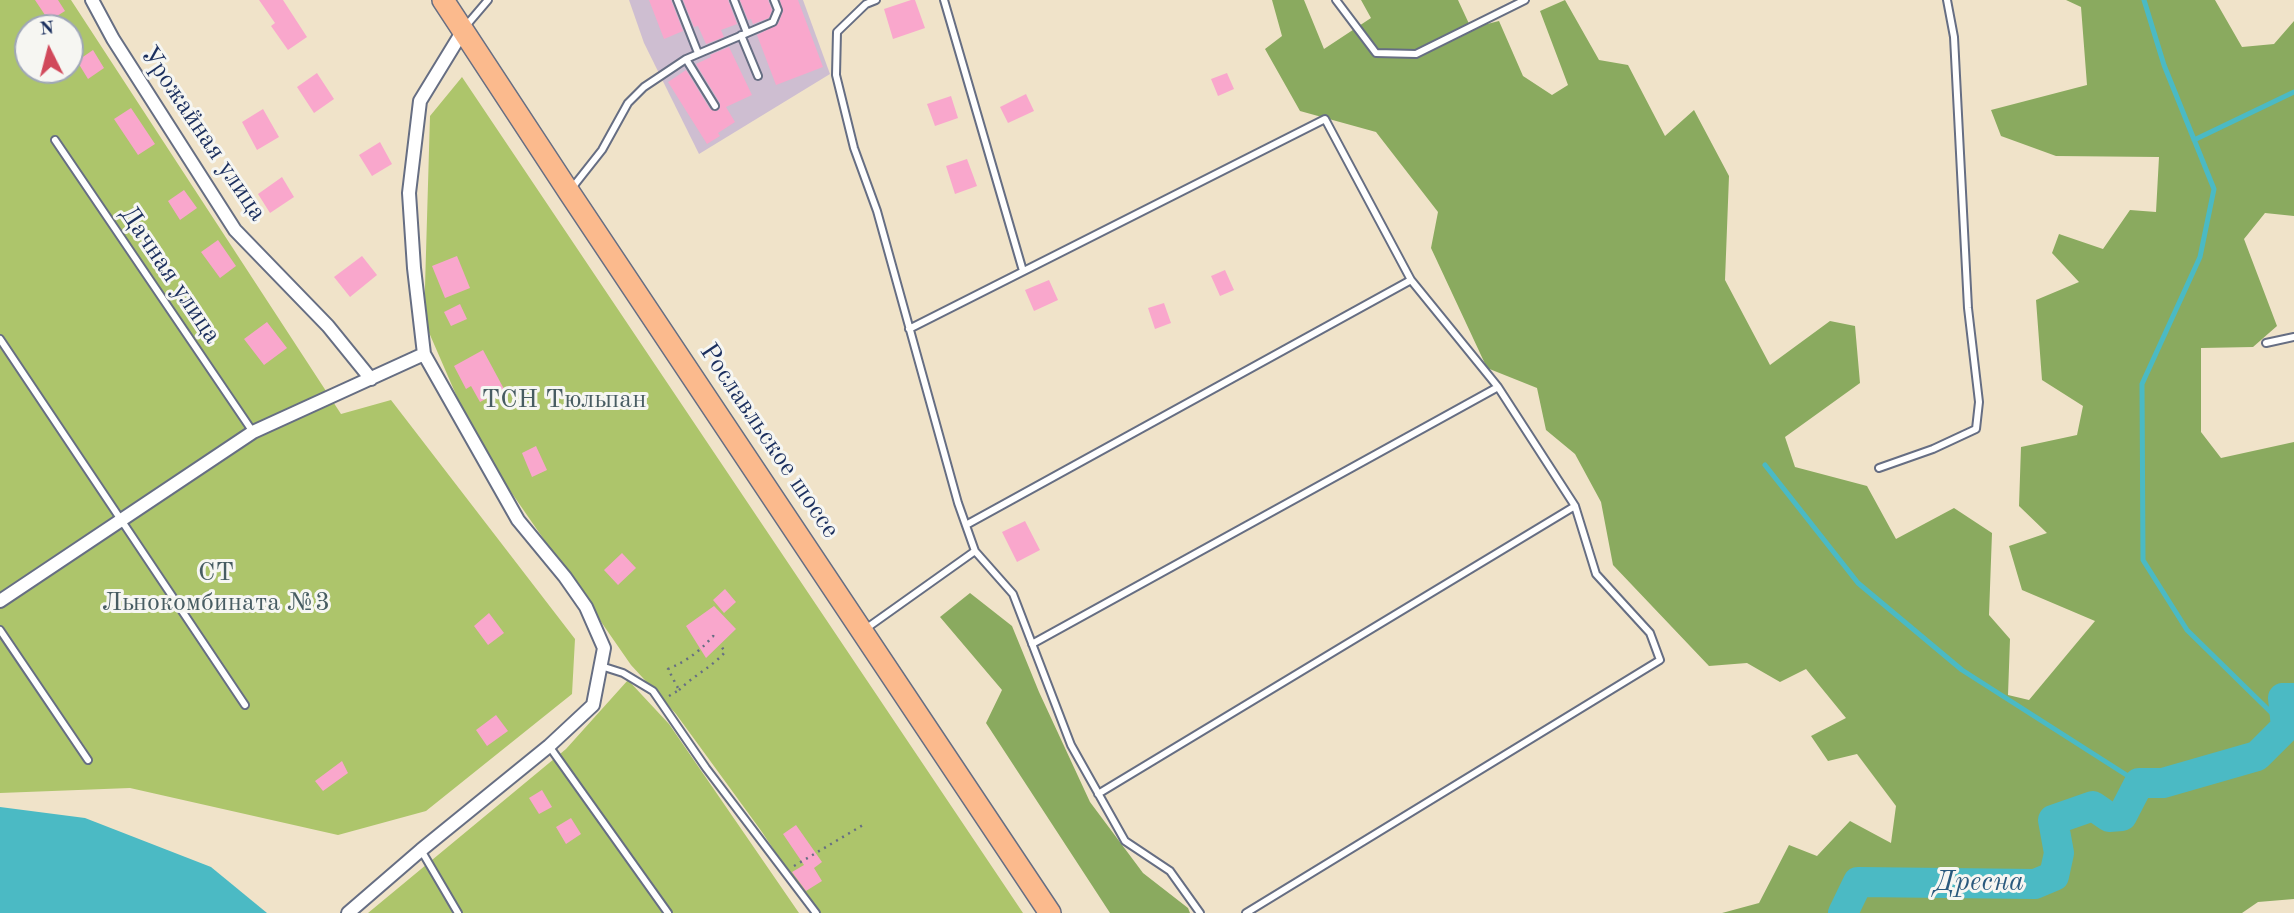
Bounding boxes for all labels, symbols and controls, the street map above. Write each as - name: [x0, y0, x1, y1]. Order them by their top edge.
- north arrow: [14, 14, 84, 84]
- text: N: [39, 19, 55, 40]
- street label: Урожайная улица: [133, 41, 273, 227]
- street label: Дачная улица: [112, 200, 228, 350]
- street label: Рославльское шоссе: [692, 338, 846, 544]
- park label: ТСН Тюльпан: [482, 384, 646, 416]
- park label: СТ Льнокомбината №3: [102, 557, 330, 618]
- water label: Дресна: [1934, 866, 2024, 900]

